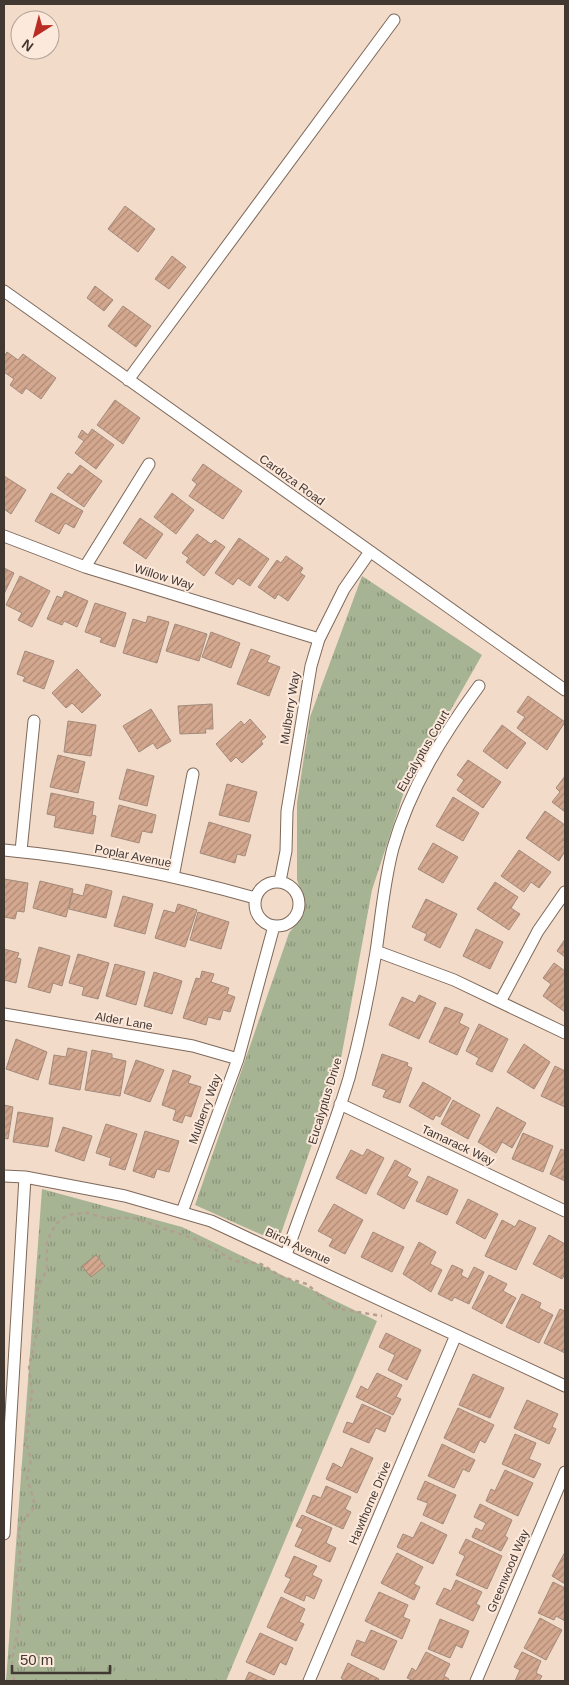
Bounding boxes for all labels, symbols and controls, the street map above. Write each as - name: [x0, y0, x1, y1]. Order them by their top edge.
- north arrow: [10, 10, 60, 60]
- text: N: [19, 36, 36, 55]
- street label: Cardoza Road: [257, 452, 327, 508]
- street label: Willow Way: [133, 561, 195, 593]
- street label: Mulberry Way: [277, 671, 303, 745]
- street label: Eucalyptus Court: [394, 707, 452, 794]
- street label: Poplar Avenue: [93, 842, 173, 870]
- street label: Alder Lane: [94, 1009, 154, 1033]
- street label: Eucalyptus Drive: [305, 1056, 345, 1146]
- street label: Mulberry Way: [186, 1072, 224, 1146]
- street label: Tamarack Way: [419, 1122, 497, 1168]
- street label: Birch Avenue: [263, 1225, 333, 1267]
- street label: Hawthorne Drive: [346, 1459, 394, 1547]
- street label: Greenwood Way: [484, 1527, 532, 1615]
- scale bar: [12, 1642, 110, 1674]
- text: 50 m: [20, 1651, 53, 1668]

